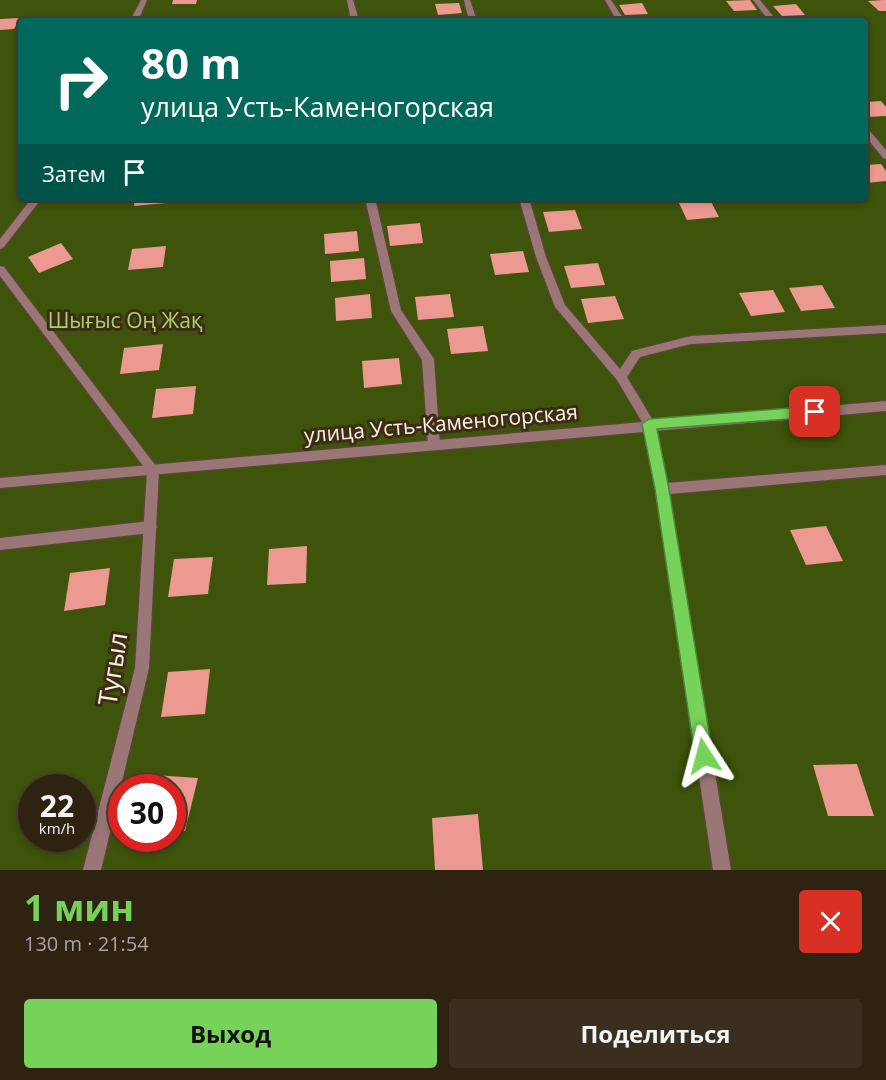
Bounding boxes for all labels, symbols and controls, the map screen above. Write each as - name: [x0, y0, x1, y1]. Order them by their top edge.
- text: 80 m: [141, 34, 241, 91]
- icon: right: [42, 42, 120, 120]
- text: улица Усть-Каменогорская: [141, 88, 494, 125]
- icon: arrive: [118, 156, 151, 189]
- text: Затем: [42, 158, 106, 188]
- park label: Шығыс Оң Жақ: [48, 306, 203, 334]
- pin: [789, 386, 840, 437]
- icon: arrive: [798, 395, 831, 428]
- street label: улица Усть-Каменогорская: [303, 397, 579, 449]
- street label: Тугыл: [88, 630, 136, 708]
- position arrow: [672, 724, 736, 788]
- speed limit sign: 30: [108, 774, 186, 852]
- text: 22: [40, 785, 74, 826]
- text: km/h: [39, 818, 75, 838]
- text: 1 мин: [24, 883, 134, 932]
- button: close: [799, 890, 862, 953]
- text: 130 m · 21:54: [24, 930, 149, 957]
- button: Выход: [24, 999, 437, 1068]
- button: Поделиться: [449, 999, 862, 1068]

